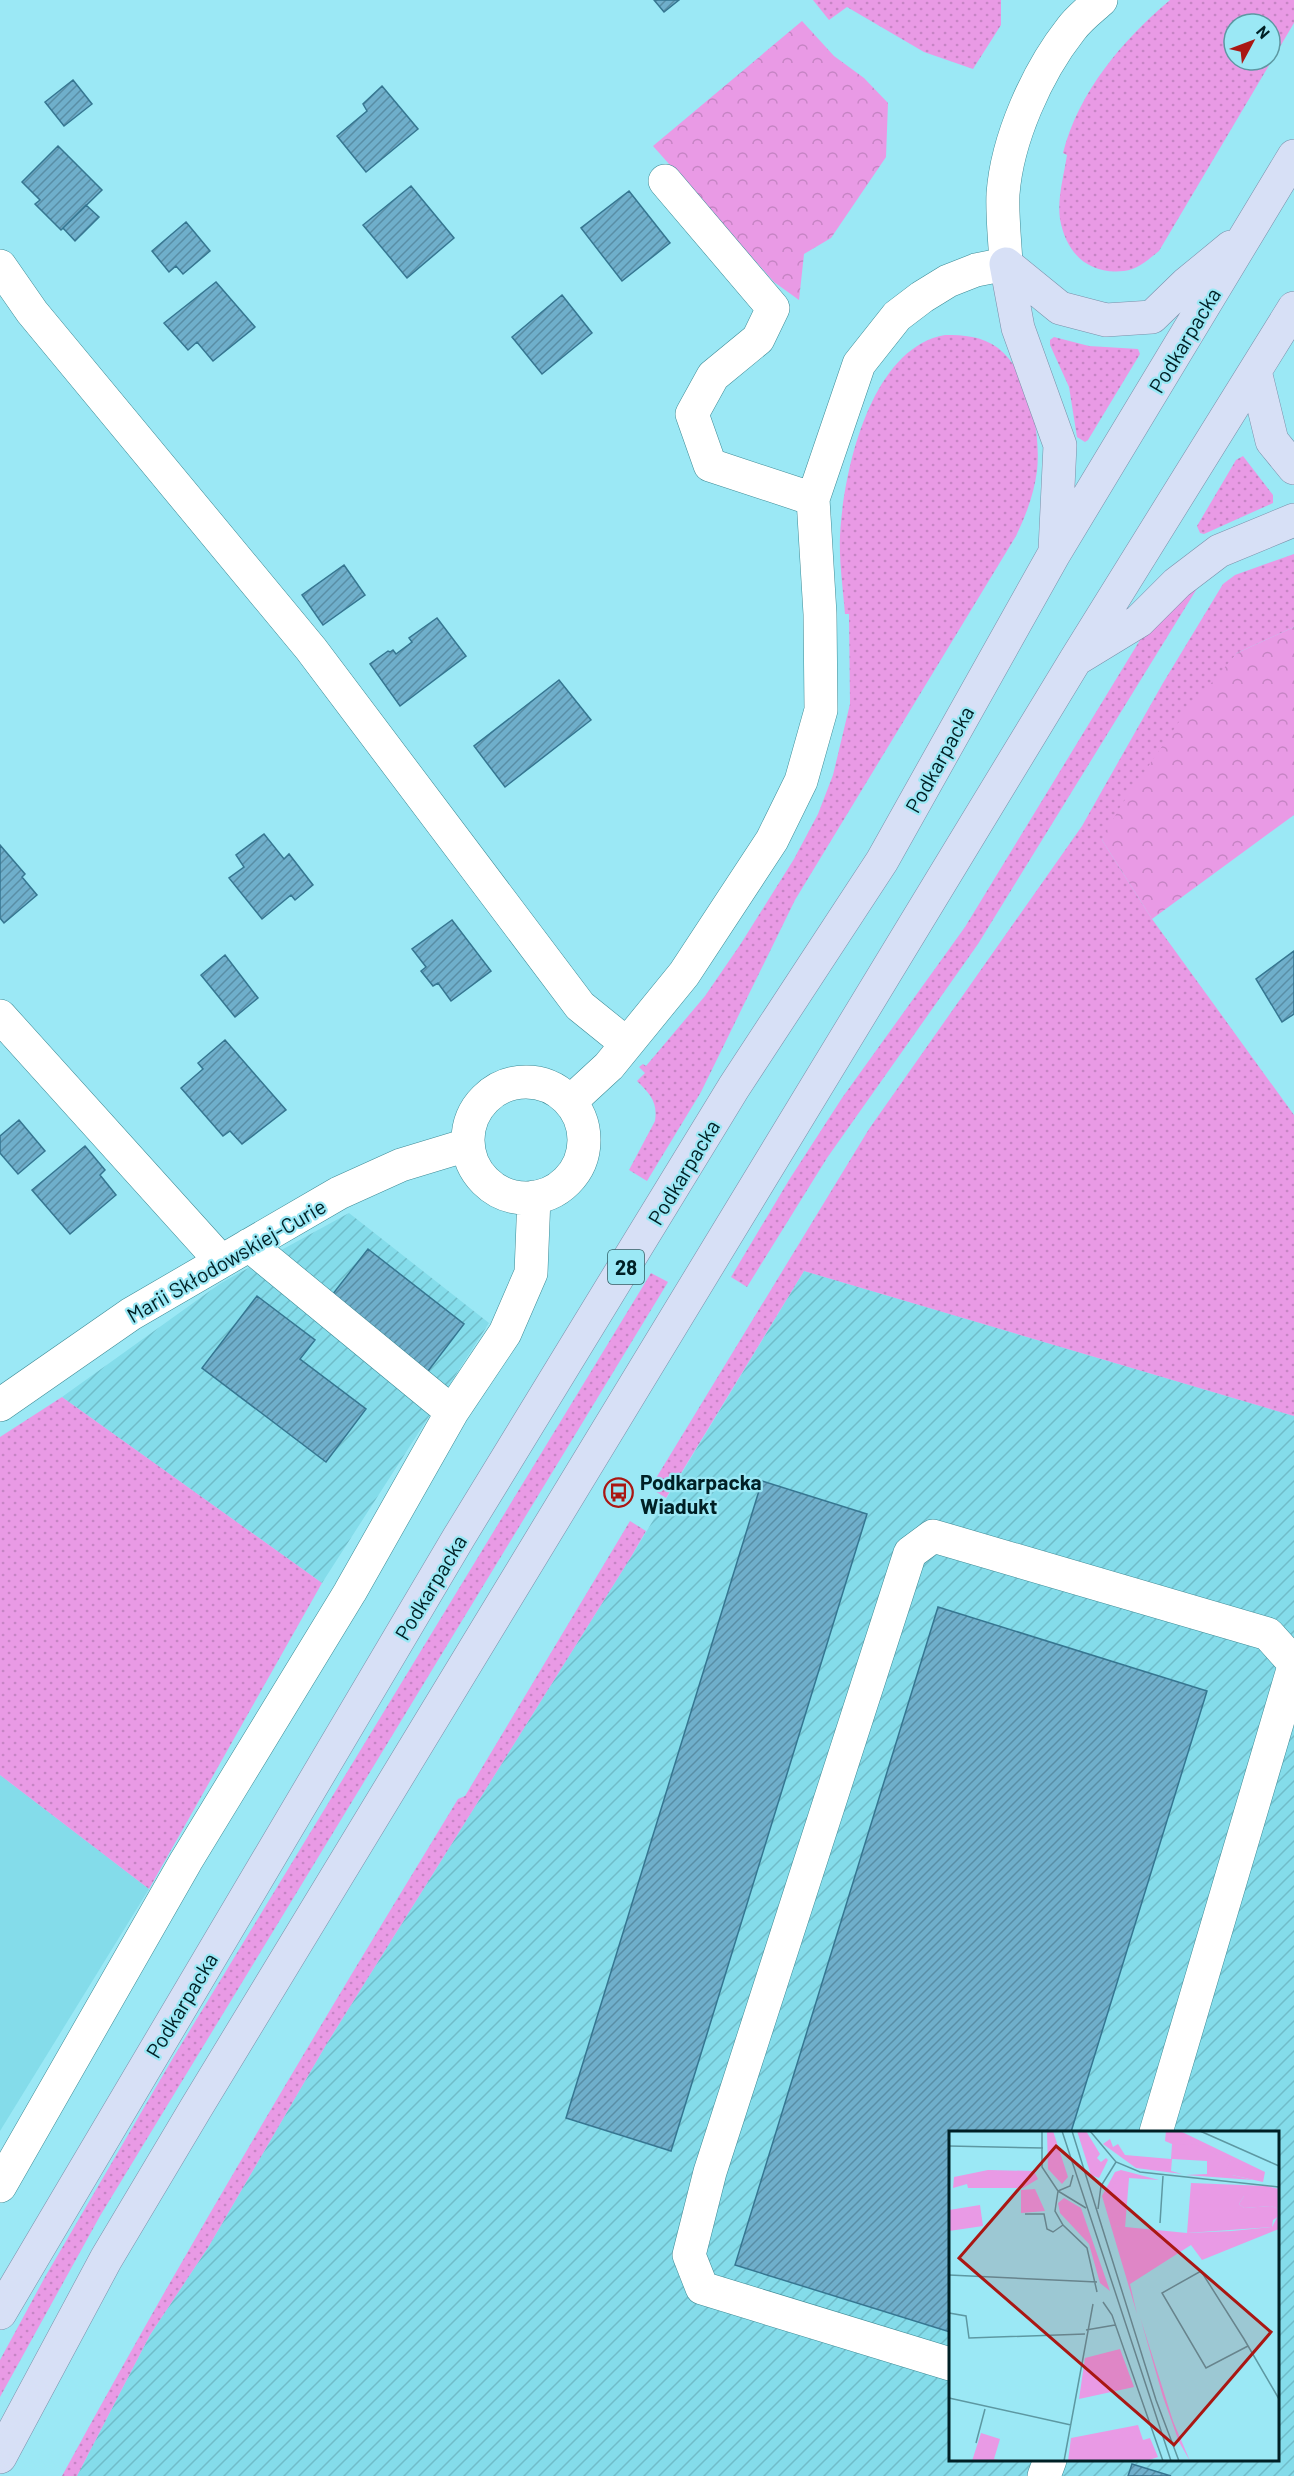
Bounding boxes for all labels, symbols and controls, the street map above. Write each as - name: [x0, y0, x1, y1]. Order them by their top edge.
- north arrow: [1222, 12, 1282, 72]
- text: N: [1253, 22, 1274, 42]
- street label: Podkarpacka: [1143, 283, 1225, 397]
- street label: Podkarpacka: [899, 701, 979, 817]
- street label: Podkarpacka: [642, 1115, 724, 1229]
- street label: Marii Skłodowskiej-Curie: [122, 1193, 330, 1327]
- road number: 28: [608, 1250, 644, 1284]
- place label: Podkarpacka Wiadukt: [640, 1469, 762, 1518]
- bus stop icon: Podkarpacka Wiadukt: [603, 1477, 635, 1509]
- street label: Podkarpacka: [389, 1530, 471, 1644]
- street label: Podkarpacka: [140, 1948, 222, 2062]
- inset map: [949, 2131, 1279, 2461]

